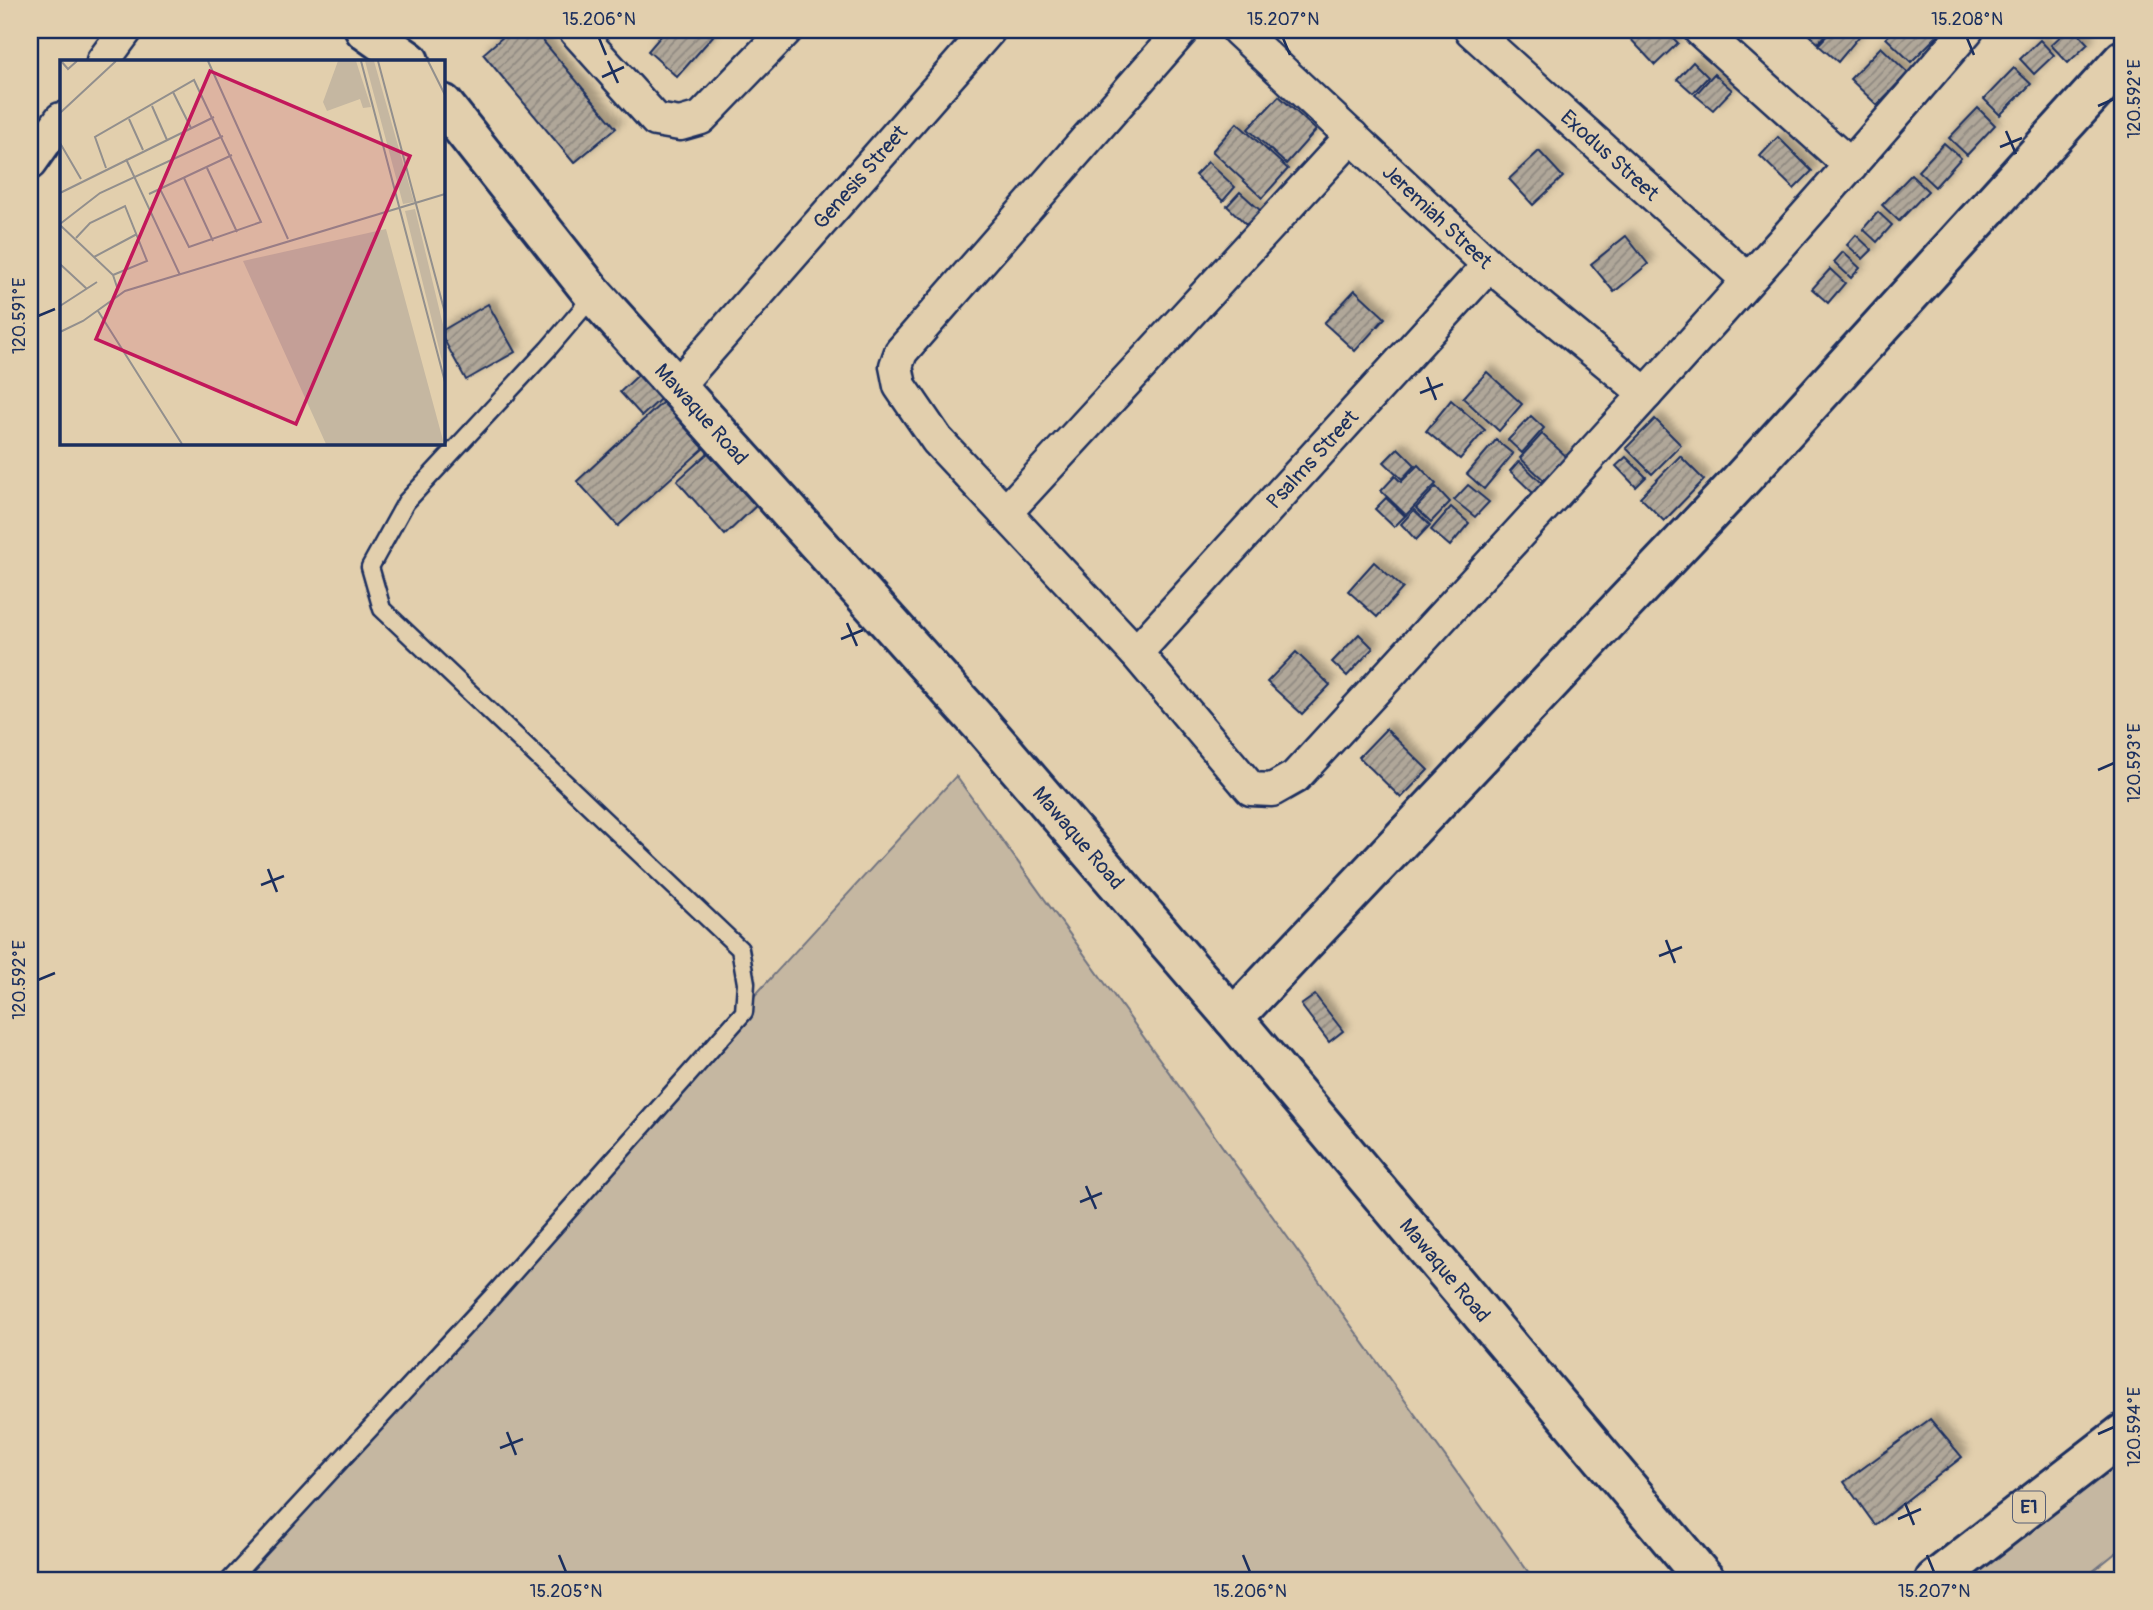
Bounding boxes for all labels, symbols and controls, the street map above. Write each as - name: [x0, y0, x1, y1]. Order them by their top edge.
- text: 15.206°N: [562, 8, 636, 31]
- text: 15.207°N: [1247, 8, 1319, 31]
- text: 15.208°N: [1931, 8, 2003, 31]
- text: 120.592°E: [2123, 59, 2146, 139]
- inset map: [60, 60, 444, 444]
- street label: Exodus Street: [1555, 104, 1665, 207]
- street label: Genesis Street: [807, 119, 914, 235]
- street label: Jeremiah Street: [1377, 158, 1498, 275]
- text: 120.591°E: [8, 278, 31, 354]
- street label: Mawaque Road: [649, 358, 754, 471]
- street label: Psalms Street: [1260, 403, 1365, 515]
- text: 120.593°E: [2123, 723, 2146, 803]
- street label: Mawaque Road: [1027, 781, 1130, 895]
- text: 120.592°E: [8, 940, 31, 1020]
- street label: Mawaque Road: [1394, 1213, 1496, 1328]
- text: 120.594°E: [2123, 1387, 2146, 1467]
- road number: E1: [2013, 1492, 2045, 1522]
- text: 15.205°N: [530, 1580, 602, 1603]
- text: 15.206°N: [1213, 1580, 1287, 1603]
- text: 15.207°N: [1898, 1580, 1970, 1603]

